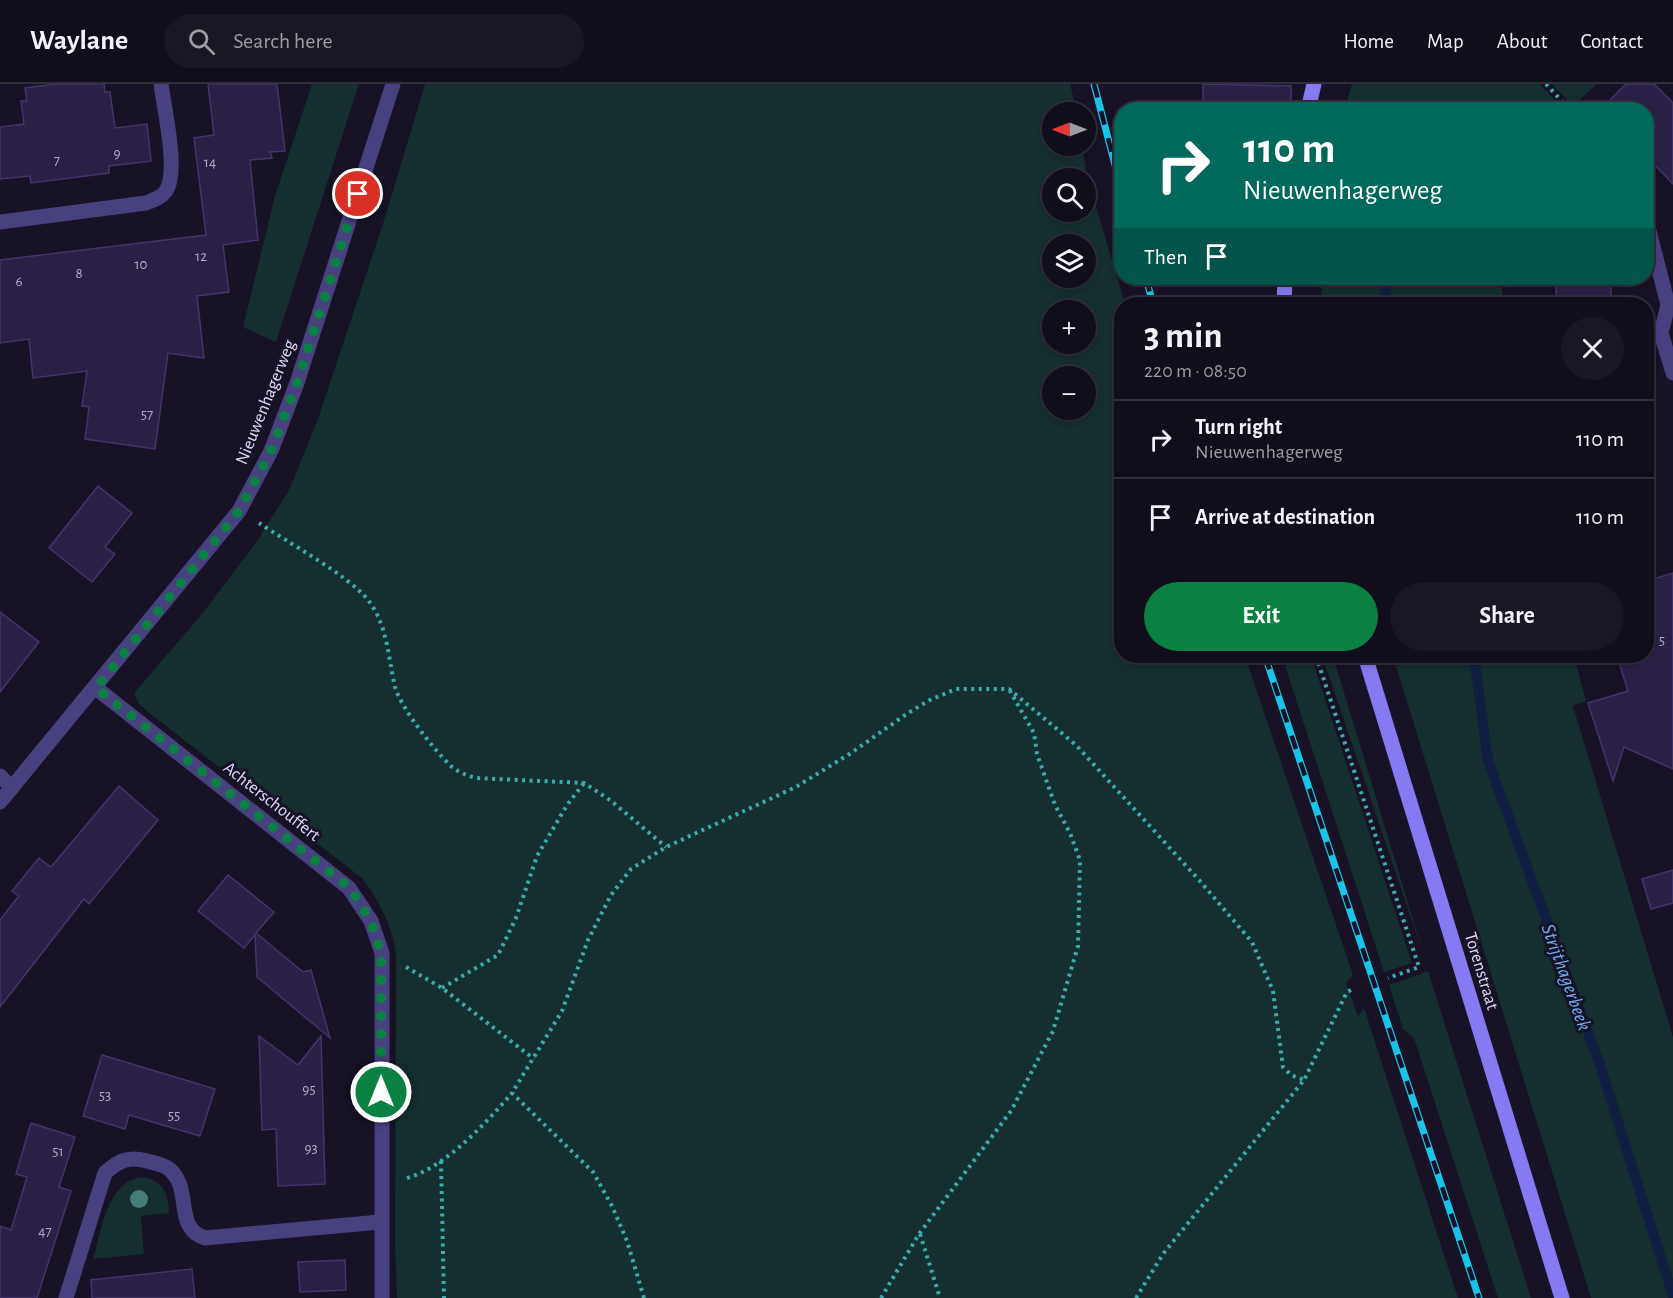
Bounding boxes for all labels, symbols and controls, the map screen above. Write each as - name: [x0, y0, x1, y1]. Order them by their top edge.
- search box: [164, 14, 584, 68]
- icon: search: [185, 25, 218, 58]
- text: Waylane: [30, 27, 128, 55]
- text: Search here: [233, 30, 333, 52]
- text: Home: [1343, 31, 1394, 52]
- text: Map: [1427, 31, 1464, 52]
- text: About: [1497, 31, 1547, 52]
- text: Contact: [1580, 31, 1643, 52]
- north arrow: [1042, 102, 1096, 156]
- map controls: [1042, 102, 1096, 420]
- icon: right: [1144, 126, 1222, 204]
- text: 110 m: [1243, 128, 1335, 170]
- house number: 9: [113, 146, 121, 161]
- house number: 7: [54, 153, 60, 168]
- house number: 14: [204, 155, 216, 170]
- pin: [332, 168, 383, 219]
- button: search: [1042, 168, 1096, 222]
- icon: arrive: [341, 177, 374, 210]
- text: Nieuwenhagerweg: [1243, 177, 1442, 204]
- button: layers: [1042, 234, 1096, 288]
- icon: arrive: [1200, 240, 1233, 273]
- text: Then: [1144, 246, 1188, 268]
- house number: 12: [195, 249, 207, 264]
- house number: 10: [134, 257, 148, 272]
- house number: 8: [75, 266, 83, 281]
- house number: 6: [15, 274, 23, 289]
- button: +: [1042, 300, 1096, 354]
- button: close: [1561, 317, 1624, 380]
- text: 3 min: [1144, 318, 1222, 354]
- street label: Nieuwenhagerweg: [233, 337, 299, 467]
- text: 220 m · 08:50: [1144, 361, 1247, 381]
- button: −: [1042, 366, 1096, 420]
- house number: 57: [141, 407, 153, 422]
- text: Turn right: [1195, 416, 1282, 438]
- icon: right: [1144, 423, 1177, 456]
- text: 110 m: [1576, 428, 1624, 450]
- text: Nieuwenhagerweg: [1195, 442, 1343, 462]
- icon: arrive: [1144, 501, 1177, 534]
- text: Arrive at destination: [1195, 506, 1375, 528]
- text: 110 m: [1576, 506, 1624, 528]
- button: Exit: [1144, 582, 1378, 651]
- button: Share: [1390, 582, 1624, 651]
- house number: 5: [1659, 633, 1665, 648]
- street label: Achterschouffert: [220, 759, 323, 845]
- water label: Strijthagerbeek: [1538, 921, 1595, 1033]
- street label: Torenstraat: [1461, 930, 1501, 1012]
- position arrow: [349, 1060, 413, 1124]
- house number: 95: [302, 1082, 316, 1097]
- house number: 53: [99, 1088, 111, 1103]
- house number: 55: [168, 1108, 180, 1123]
- house number: 93: [304, 1141, 318, 1156]
- house number: 51: [52, 1144, 64, 1159]
- house number: 47: [38, 1224, 52, 1239]

